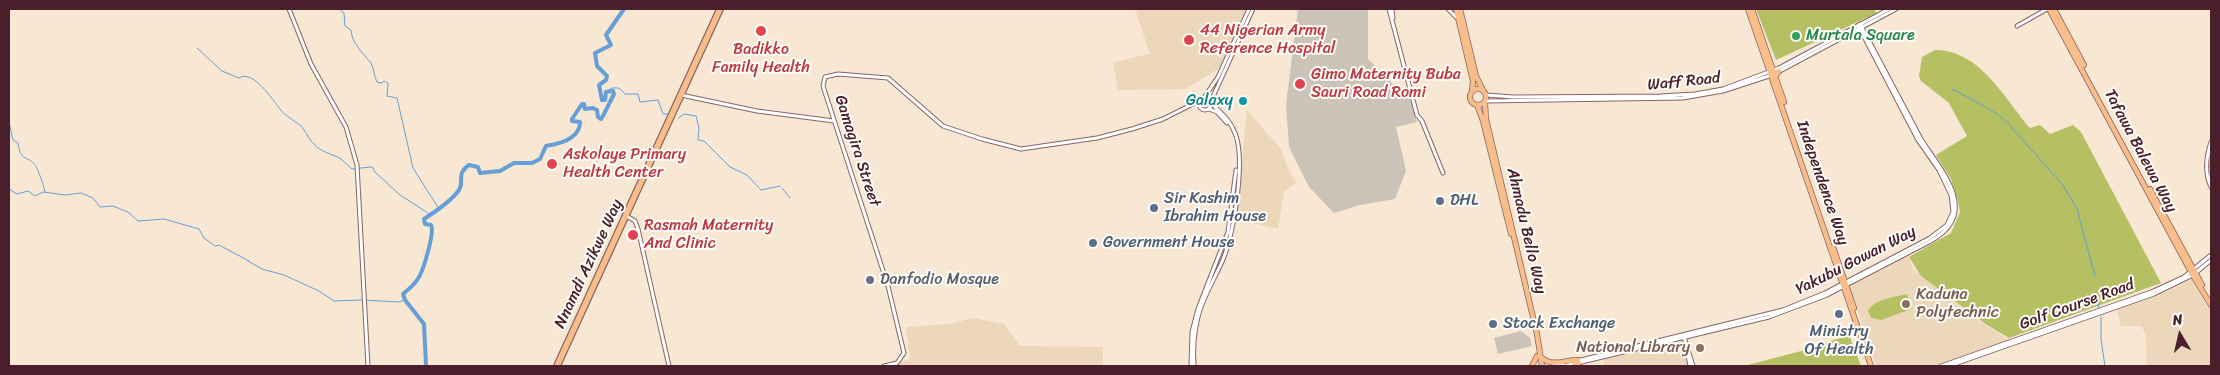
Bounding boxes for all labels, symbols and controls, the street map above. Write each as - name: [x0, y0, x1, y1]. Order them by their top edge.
- place label: 44 Nigerian Army Reference Hospital: [1200, 21, 1335, 59]
- marker: Badikko Family Health: [754, 24, 768, 38]
- place label: Murtala Square: [1806, 26, 1915, 46]
- marker: Murtala Square: [1790, 30, 1802, 42]
- marker: 44 Nigerian Army Reference Hospital: [1182, 33, 1196, 47]
- place label: Badikko Family Health: [712, 40, 810, 78]
- place label: Gimo Maternity Buba Sauri Road Romi: [1311, 65, 1461, 103]
- street label: Waff Road: [1647, 69, 1721, 95]
- marker: Gimo Maternity Buba Sauri Road Romi: [1293, 77, 1307, 91]
- street label: Tafawa Balewa Way: [2099, 86, 2181, 216]
- place label: Galaxy: [1186, 91, 1233, 111]
- street label: Gamagira Street: [830, 93, 884, 209]
- marker: Galaxy: [1237, 95, 1249, 107]
- street label: Independence Way: [1792, 118, 1852, 248]
- place label: Askolaye Primary Health Center: [563, 145, 686, 183]
- marker: Askolaye Primary Health Center: [545, 157, 559, 171]
- street label: Ahmadu Bello Way: [1502, 166, 1550, 296]
- place label: Sir Kashim Ibrahim House: [1164, 189, 1266, 227]
- place label: DHL: [1450, 191, 1478, 211]
- marker: DHL: [1434, 195, 1446, 207]
- street label: Nnamdi Azikwe Way: [551, 196, 627, 332]
- marker: Sir Kashim Ibrahim House: [1148, 202, 1160, 214]
- place label: Rasmah Maternity And Clinic: [644, 216, 773, 254]
- street label: Yakubu Gowan Way: [1793, 222, 1919, 300]
- marker: Rasmah Maternity And Clinic: [626, 228, 640, 242]
- place label: Government House: [1103, 233, 1234, 253]
- marker: Government House: [1087, 237, 1099, 249]
- place label: Danfodio Mosque: [880, 270, 999, 290]
- marker: Danfodio Mosque: [864, 274, 876, 286]
- street label: Golf Course Road: [2017, 275, 2137, 335]
- place label: Kaduna Polytechnic: [1916, 285, 1999, 323]
- marker: Kaduna Polytechnic: [1900, 298, 1912, 310]
- text: N: [2171, 307, 2184, 333]
- marker: Ministry Of Health: [1833, 308, 1845, 320]
- north arrow: [2155, 310, 2205, 360]
- place label: Stock Exchange: [1503, 314, 1615, 334]
- marker: Stock Exchange: [1487, 318, 1499, 330]
- place label: Ministry Of Health: [1804, 322, 1874, 360]
- place label: National Library: [1576, 338, 1690, 358]
- marker: National Library: [1694, 342, 1706, 354]

